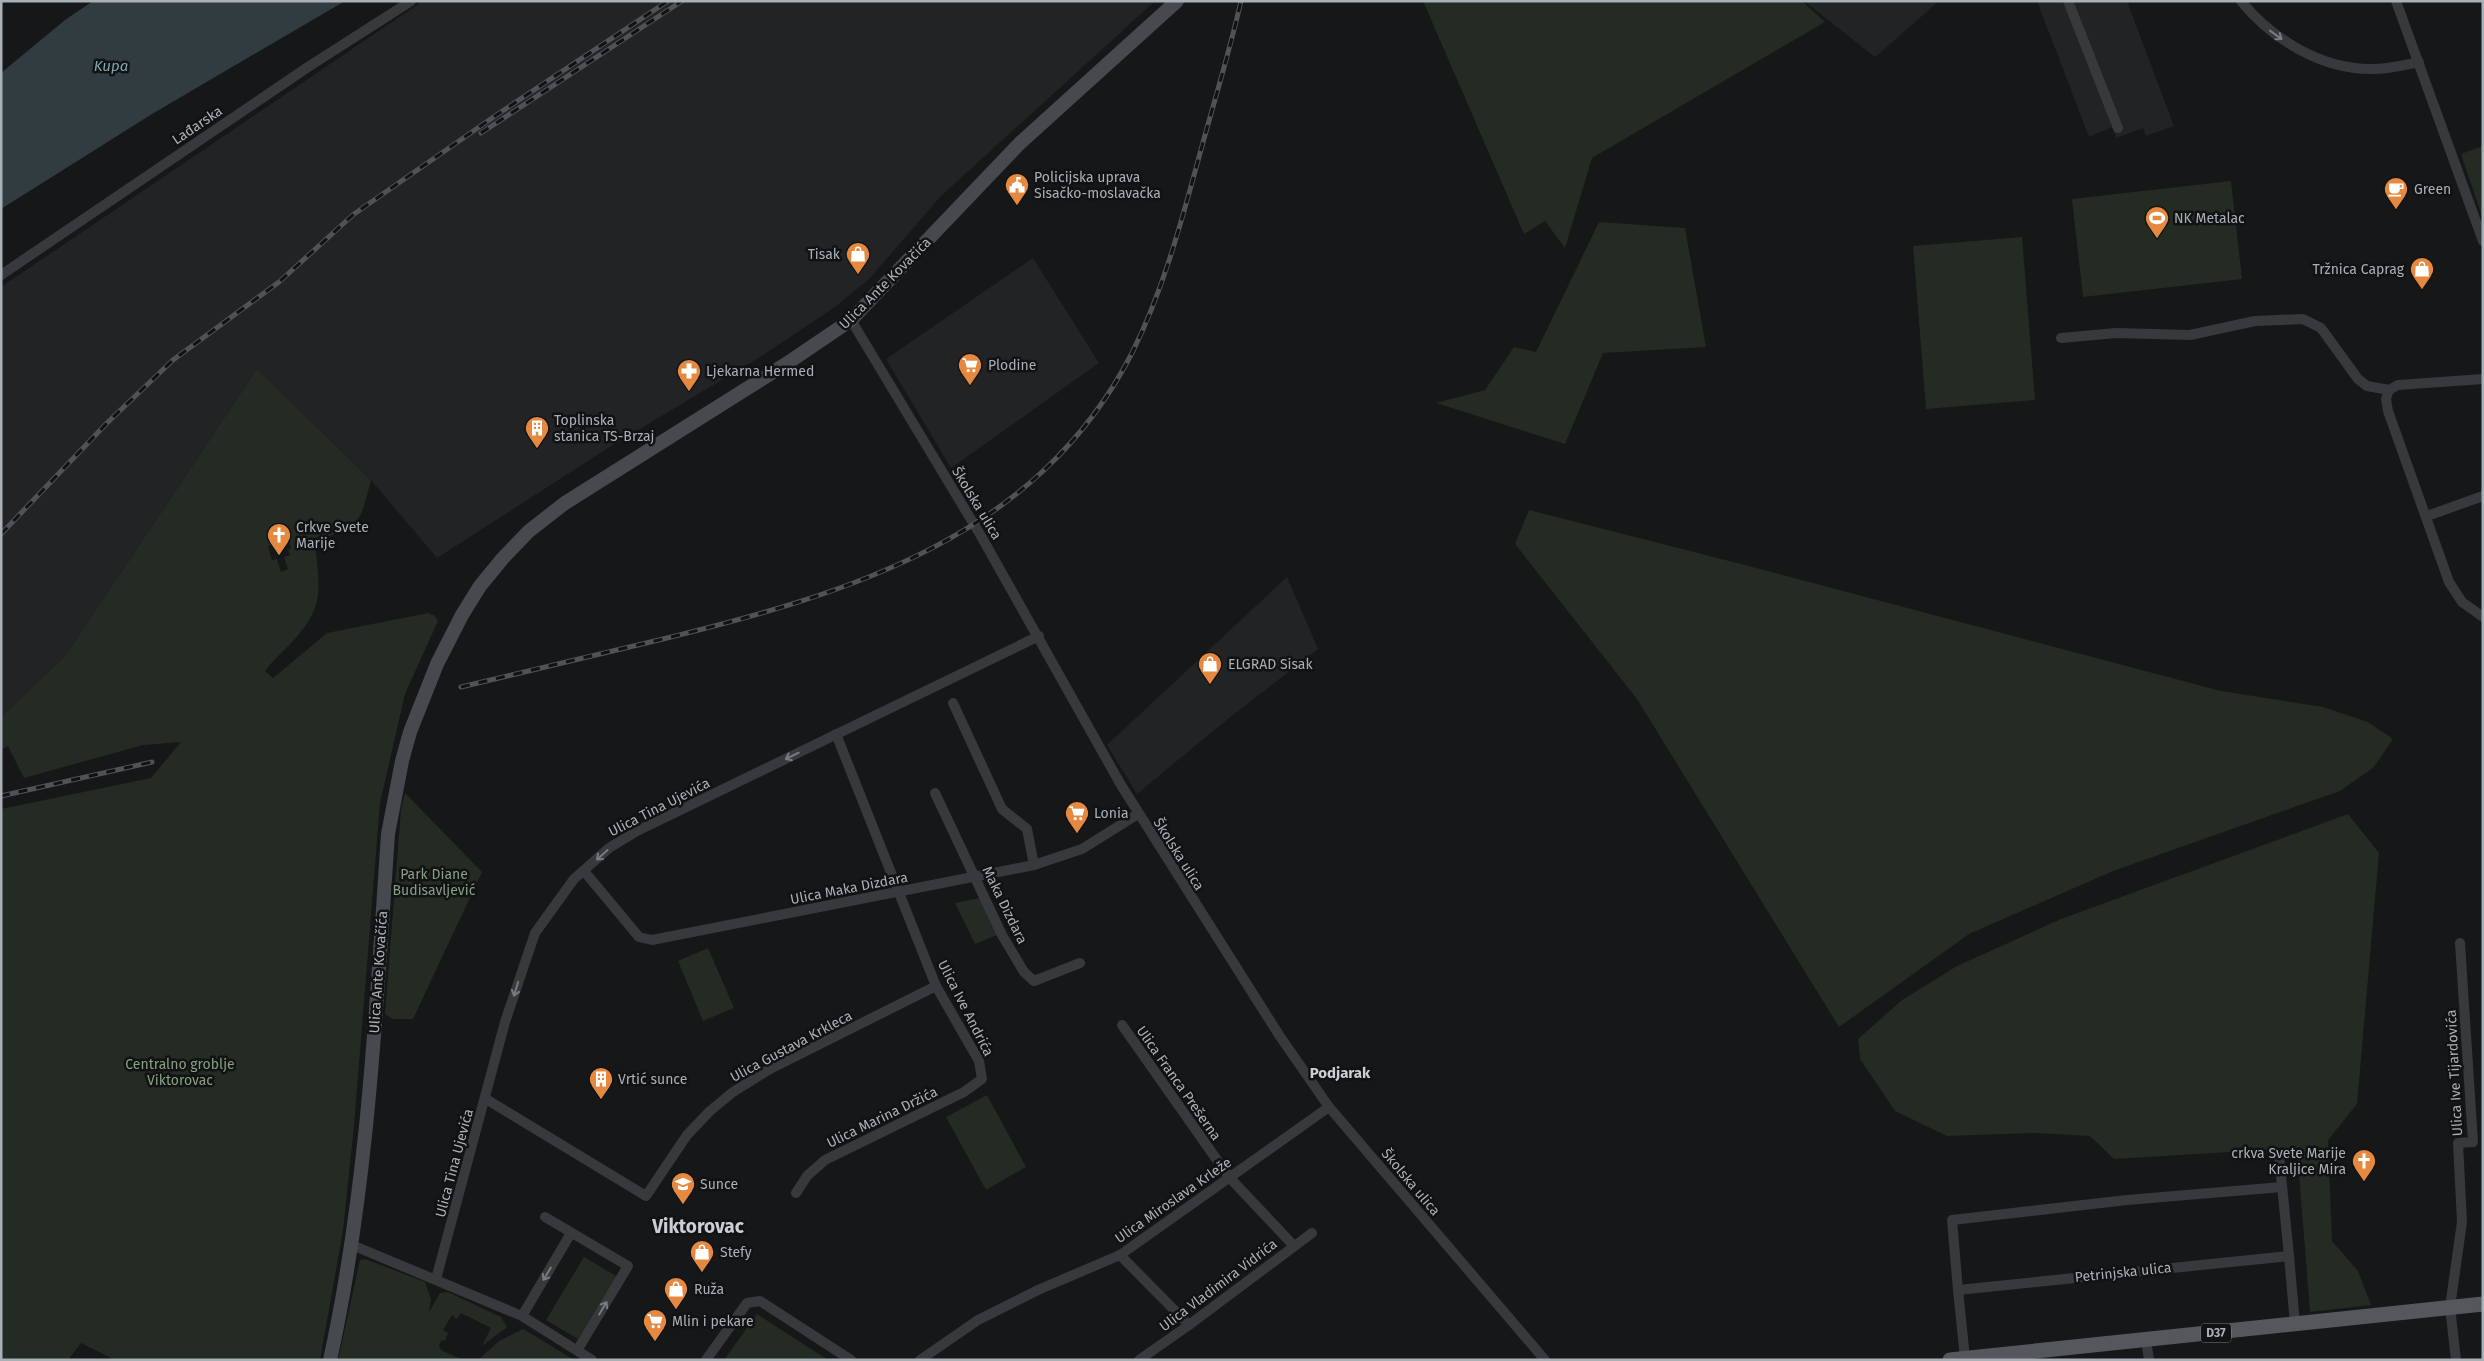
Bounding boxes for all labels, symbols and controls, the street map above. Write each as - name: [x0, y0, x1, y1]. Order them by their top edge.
- one-way arrow: [2269, 30, 2283, 40]
- water label: Kupa: [94, 57, 128, 75]
- street label: Lađarska: [169, 102, 226, 148]
- place label: Policijska uprava Sisačko-moslavačka: [1034, 169, 1161, 202]
- public building icon: Policijska uprava Sisačko-moslavačka: [1004, 172, 1030, 206]
- cafe icon: Green: [2383, 176, 2409, 210]
- place label: Green: [2414, 181, 2451, 198]
- sports icon: NK Metalac: [2144, 205, 2170, 239]
- place label: NK Metalac: [2174, 210, 2245, 227]
- street label: Ulica Ante Kovačića: [836, 234, 935, 333]
- shop icon: Tisak: [845, 241, 871, 275]
- place label: Tisak: [808, 246, 841, 263]
- shop icon: Tržnica Caprag: [2409, 256, 2435, 290]
- place label: Tržnica Caprag: [2312, 261, 2405, 278]
- supermarket icon: Plodine: [957, 352, 983, 386]
- place label: Plodine: [988, 357, 1036, 374]
- pharmacy icon: Ljekarna Hermed: [676, 358, 702, 392]
- place label: Ljekarna Hermed: [706, 363, 814, 380]
- place label: Toplinska stanica TS-Brzaj: [554, 412, 654, 445]
- building icon: Toplinska stanica TS-Brzaj: [524, 415, 550, 449]
- street label: Školska ulica: [948, 463, 1006, 543]
- place label: Crkve Svete Marije: [296, 519, 369, 552]
- church icon: Crkve Svete Marije: [266, 522, 292, 556]
- shop icon: ELGRAD Sisak: [1197, 651, 1223, 685]
- place label: ELGRAD Sisak: [1228, 656, 1313, 673]
- one-way arrow: [785, 751, 800, 761]
- street label: Ulica Tina Ujevića: [606, 775, 713, 840]
- supermarket icon: Lonia: [1064, 800, 1090, 834]
- place label: Lonia: [1094, 805, 1129, 822]
- street label: Školska ulica: [1150, 814, 1208, 894]
- one-way arrow: [595, 849, 608, 861]
- street label: Maka Dizdara: [978, 864, 1031, 947]
- park label: Park Diane Budisavljević: [393, 866, 476, 899]
- street label: Ulica Maka Dizdara: [789, 869, 909, 908]
- street label: Ulica Ante Kovačića: [366, 910, 391, 1034]
- street label: Ulica Ive Andrića: [934, 957, 997, 1059]
- one-way arrow: [510, 980, 520, 996]
- street label: Ulica Gustava Krkleca: [727, 1007, 855, 1086]
- street label: Ulica Ive Tijardovića: [2443, 1009, 2466, 1137]
- street label: Ulica Franca Prešerna: [1133, 1023, 1225, 1144]
- park label: Centralno groblje Viktorovac: [125, 1056, 235, 1089]
- district label: Podjarak: [1310, 1064, 1371, 1082]
- building icon: Vrtić sunce: [588, 1066, 614, 1100]
- place label: Vrtić sunce: [618, 1071, 687, 1088]
- street label: Ulica Marina Držića: [824, 1083, 940, 1152]
- street label: Ulica Tina Ujevića: [432, 1107, 477, 1219]
- street label: Školska ulica: [1378, 1145, 1444, 1219]
- place label: crkva Svete Marije Kraljice Mira: [2231, 1145, 2346, 1178]
- church icon: crkva Svete Marije Kraljice Mira: [2351, 1148, 2377, 1182]
- street label: Ulica Miroslava Krleže: [1112, 1154, 1235, 1247]
- school or university icon: Sunce: [670, 1171, 696, 1205]
- place label: Sunce: [700, 1176, 738, 1193]
- district label: Viktorovac: [651, 1215, 744, 1238]
- street label: Ulica Vladimira Vidrića: [1156, 1236, 1280, 1335]
- shop icon: Stefy: [689, 1239, 715, 1273]
- place label: Stefy: [720, 1244, 752, 1261]
- street label: Petrinjska ulica: [2074, 1259, 2172, 1286]
- one-way arrow: [541, 1267, 551, 1281]
- shop icon: Ruža: [663, 1276, 689, 1310]
- place label: Ruža: [694, 1281, 724, 1298]
- one-way arrow: [599, 1301, 609, 1315]
- supermarket icon: Mlin i pekare: [642, 1308, 668, 1342]
- place label: Mlin i pekare: [672, 1313, 754, 1330]
- road number: D37: [2201, 1324, 2231, 1342]

